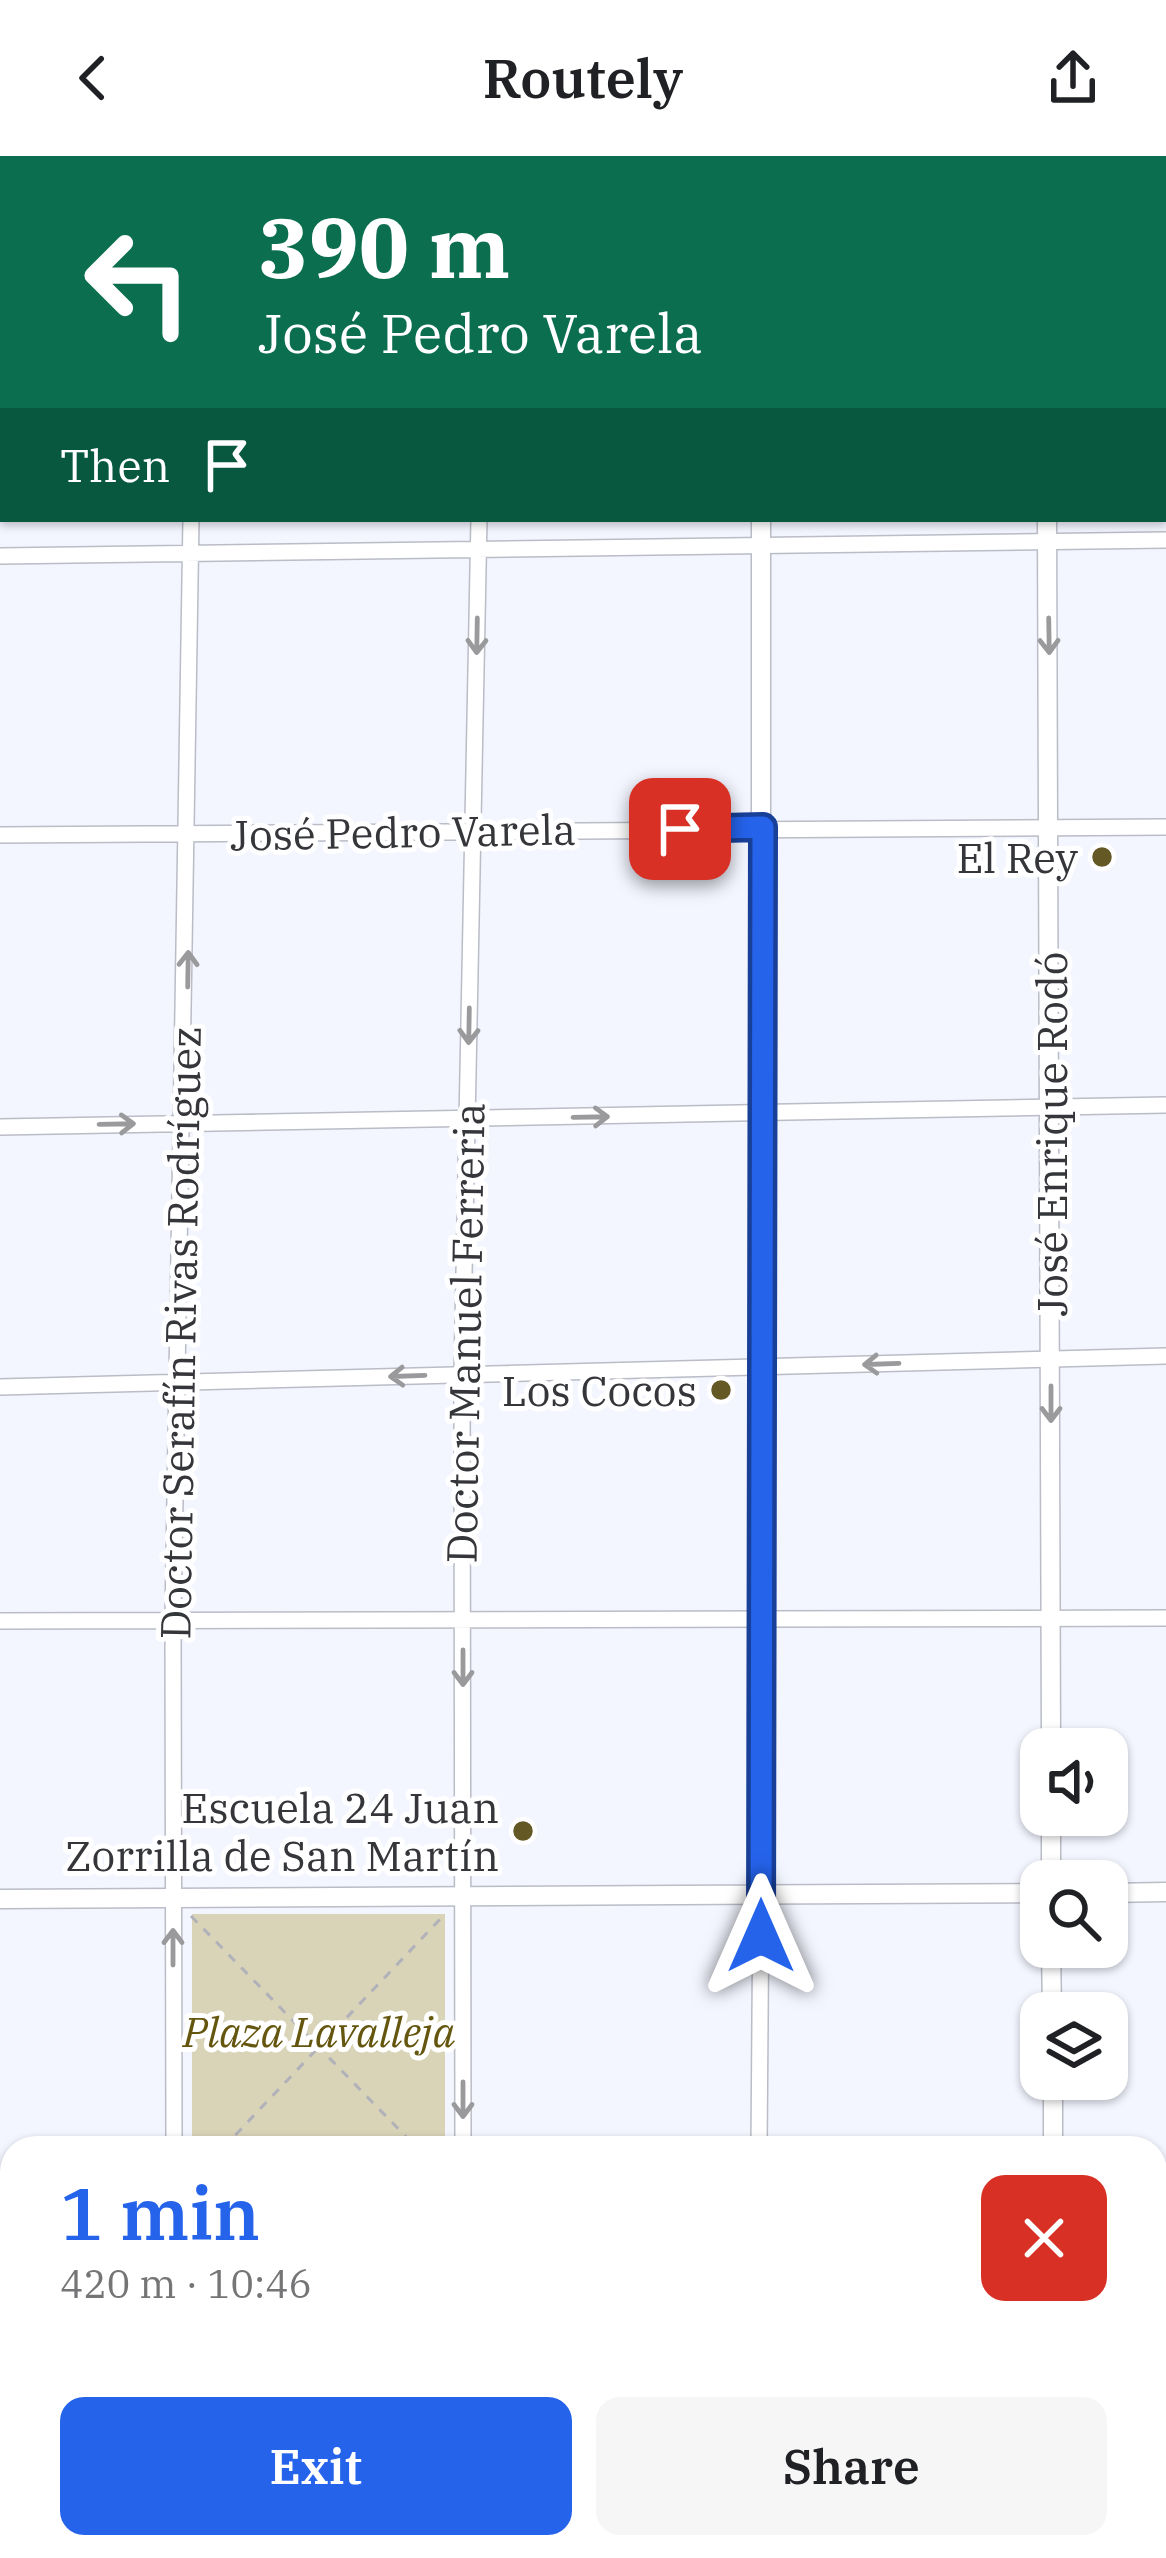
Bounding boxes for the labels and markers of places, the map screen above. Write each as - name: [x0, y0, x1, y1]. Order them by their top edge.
- pin: [629, 778, 731, 880]
- place label: El Rey: [956, 830, 1079, 885]
- marker: El Rey: [1089, 844, 1115, 870]
- place label: Los Cocos: [502, 1363, 697, 1418]
- marker: Los Cocos: [708, 1377, 734, 1403]
- place label: Escuela 24 Juan Zorrilla de San Martín: [65, 1780, 499, 1883]
- marker: Escuela 24 Juan Zorrilla de San Martín: [510, 1818, 536, 1844]

